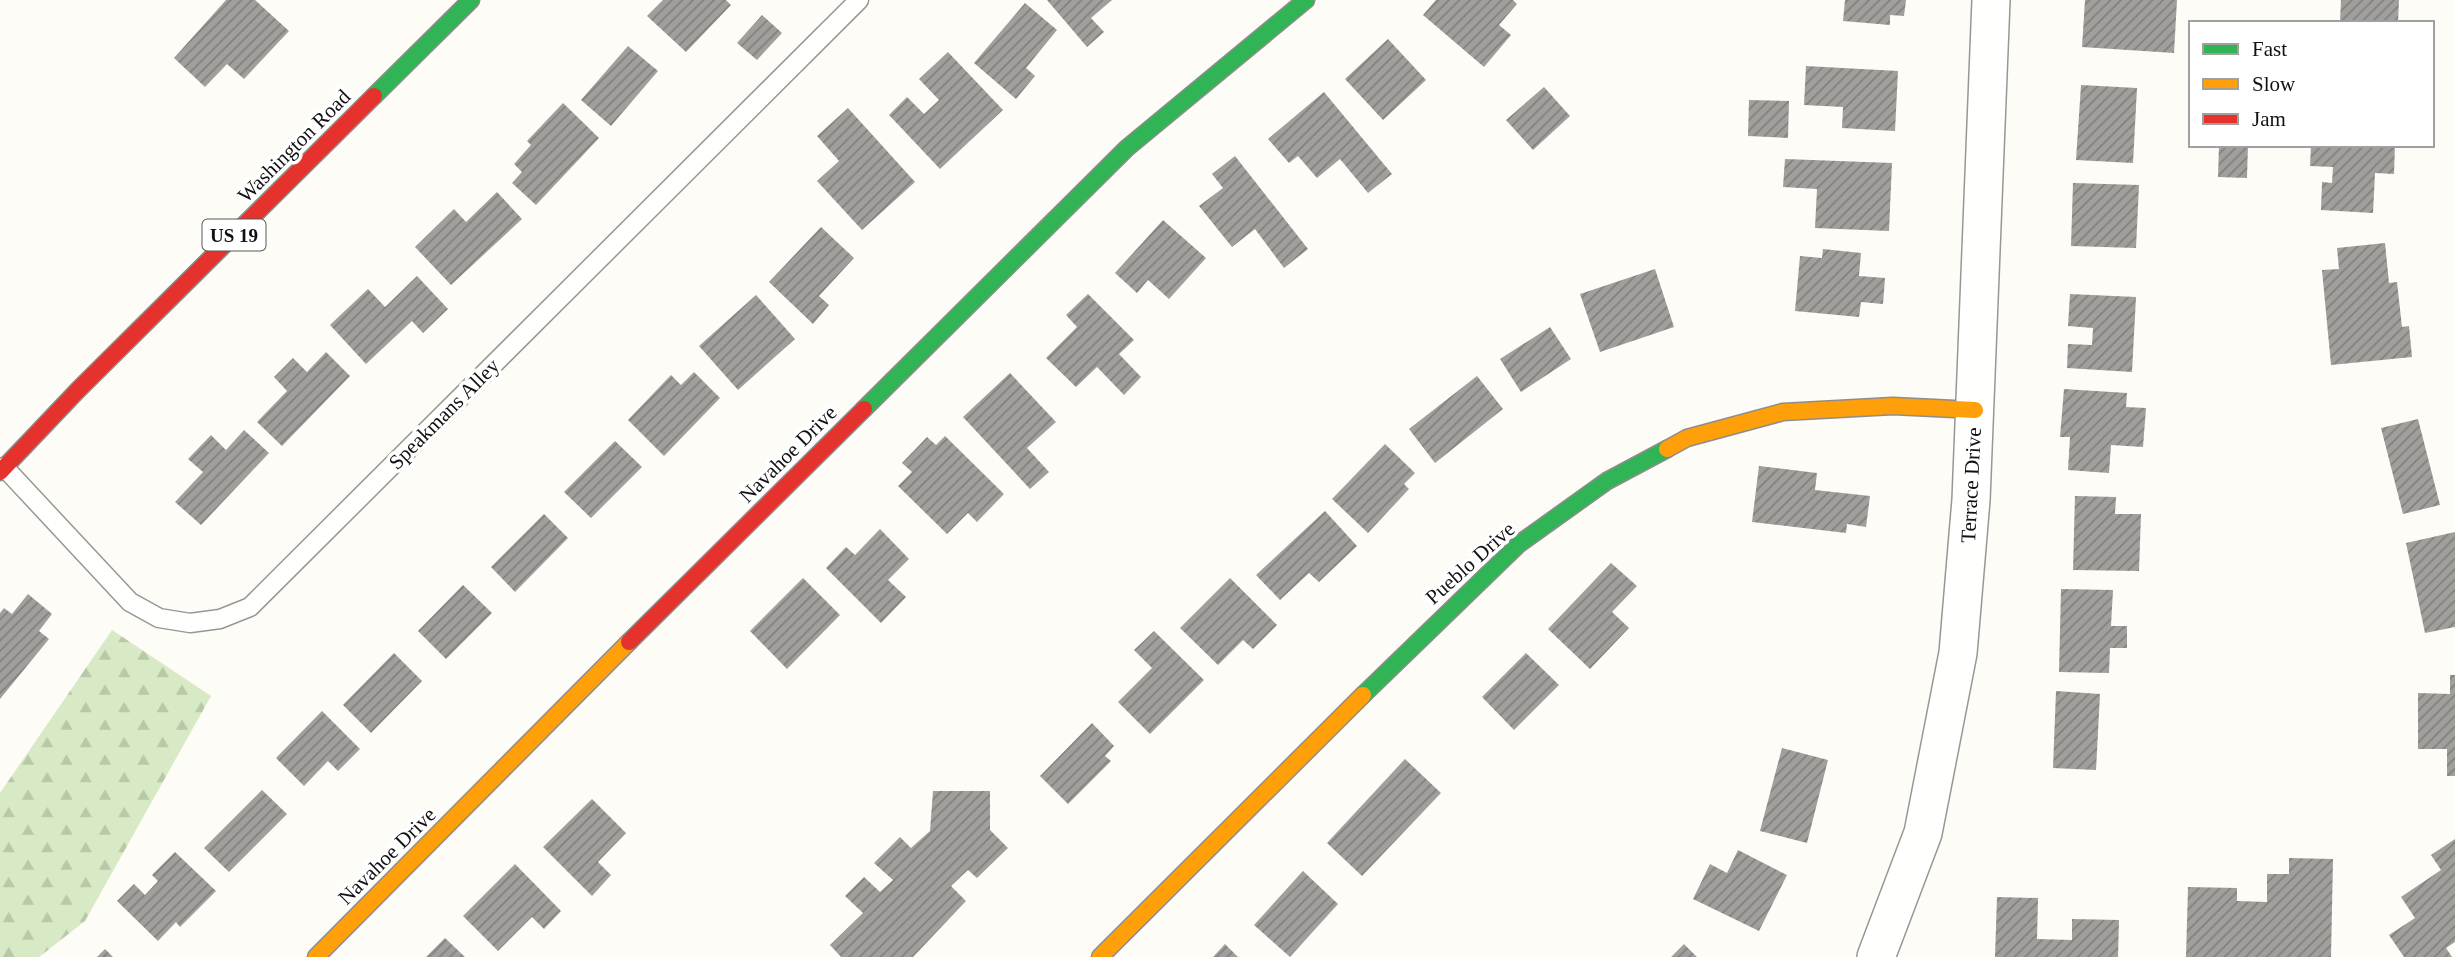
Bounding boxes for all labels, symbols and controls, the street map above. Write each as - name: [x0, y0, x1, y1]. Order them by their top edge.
- legend: [2189, 21, 2434, 147]
- text: Fast: [2252, 37, 2287, 61]
- text: Slow: [2252, 72, 2296, 96]
- street label: Washington Road: [233, 84, 356, 207]
- text: Jam: [2252, 107, 2286, 131]
- road number: US 19: [202, 219, 266, 250]
- street label: Speakmans Alley: [384, 353, 505, 474]
- street label: Navahoe Drive: [734, 400, 842, 508]
- street label: Terrace Drive: [1956, 427, 1986, 543]
- street label: Pueblo Drive: [1421, 517, 1519, 609]
- street label: Navahoe Drive: [333, 802, 441, 910]

